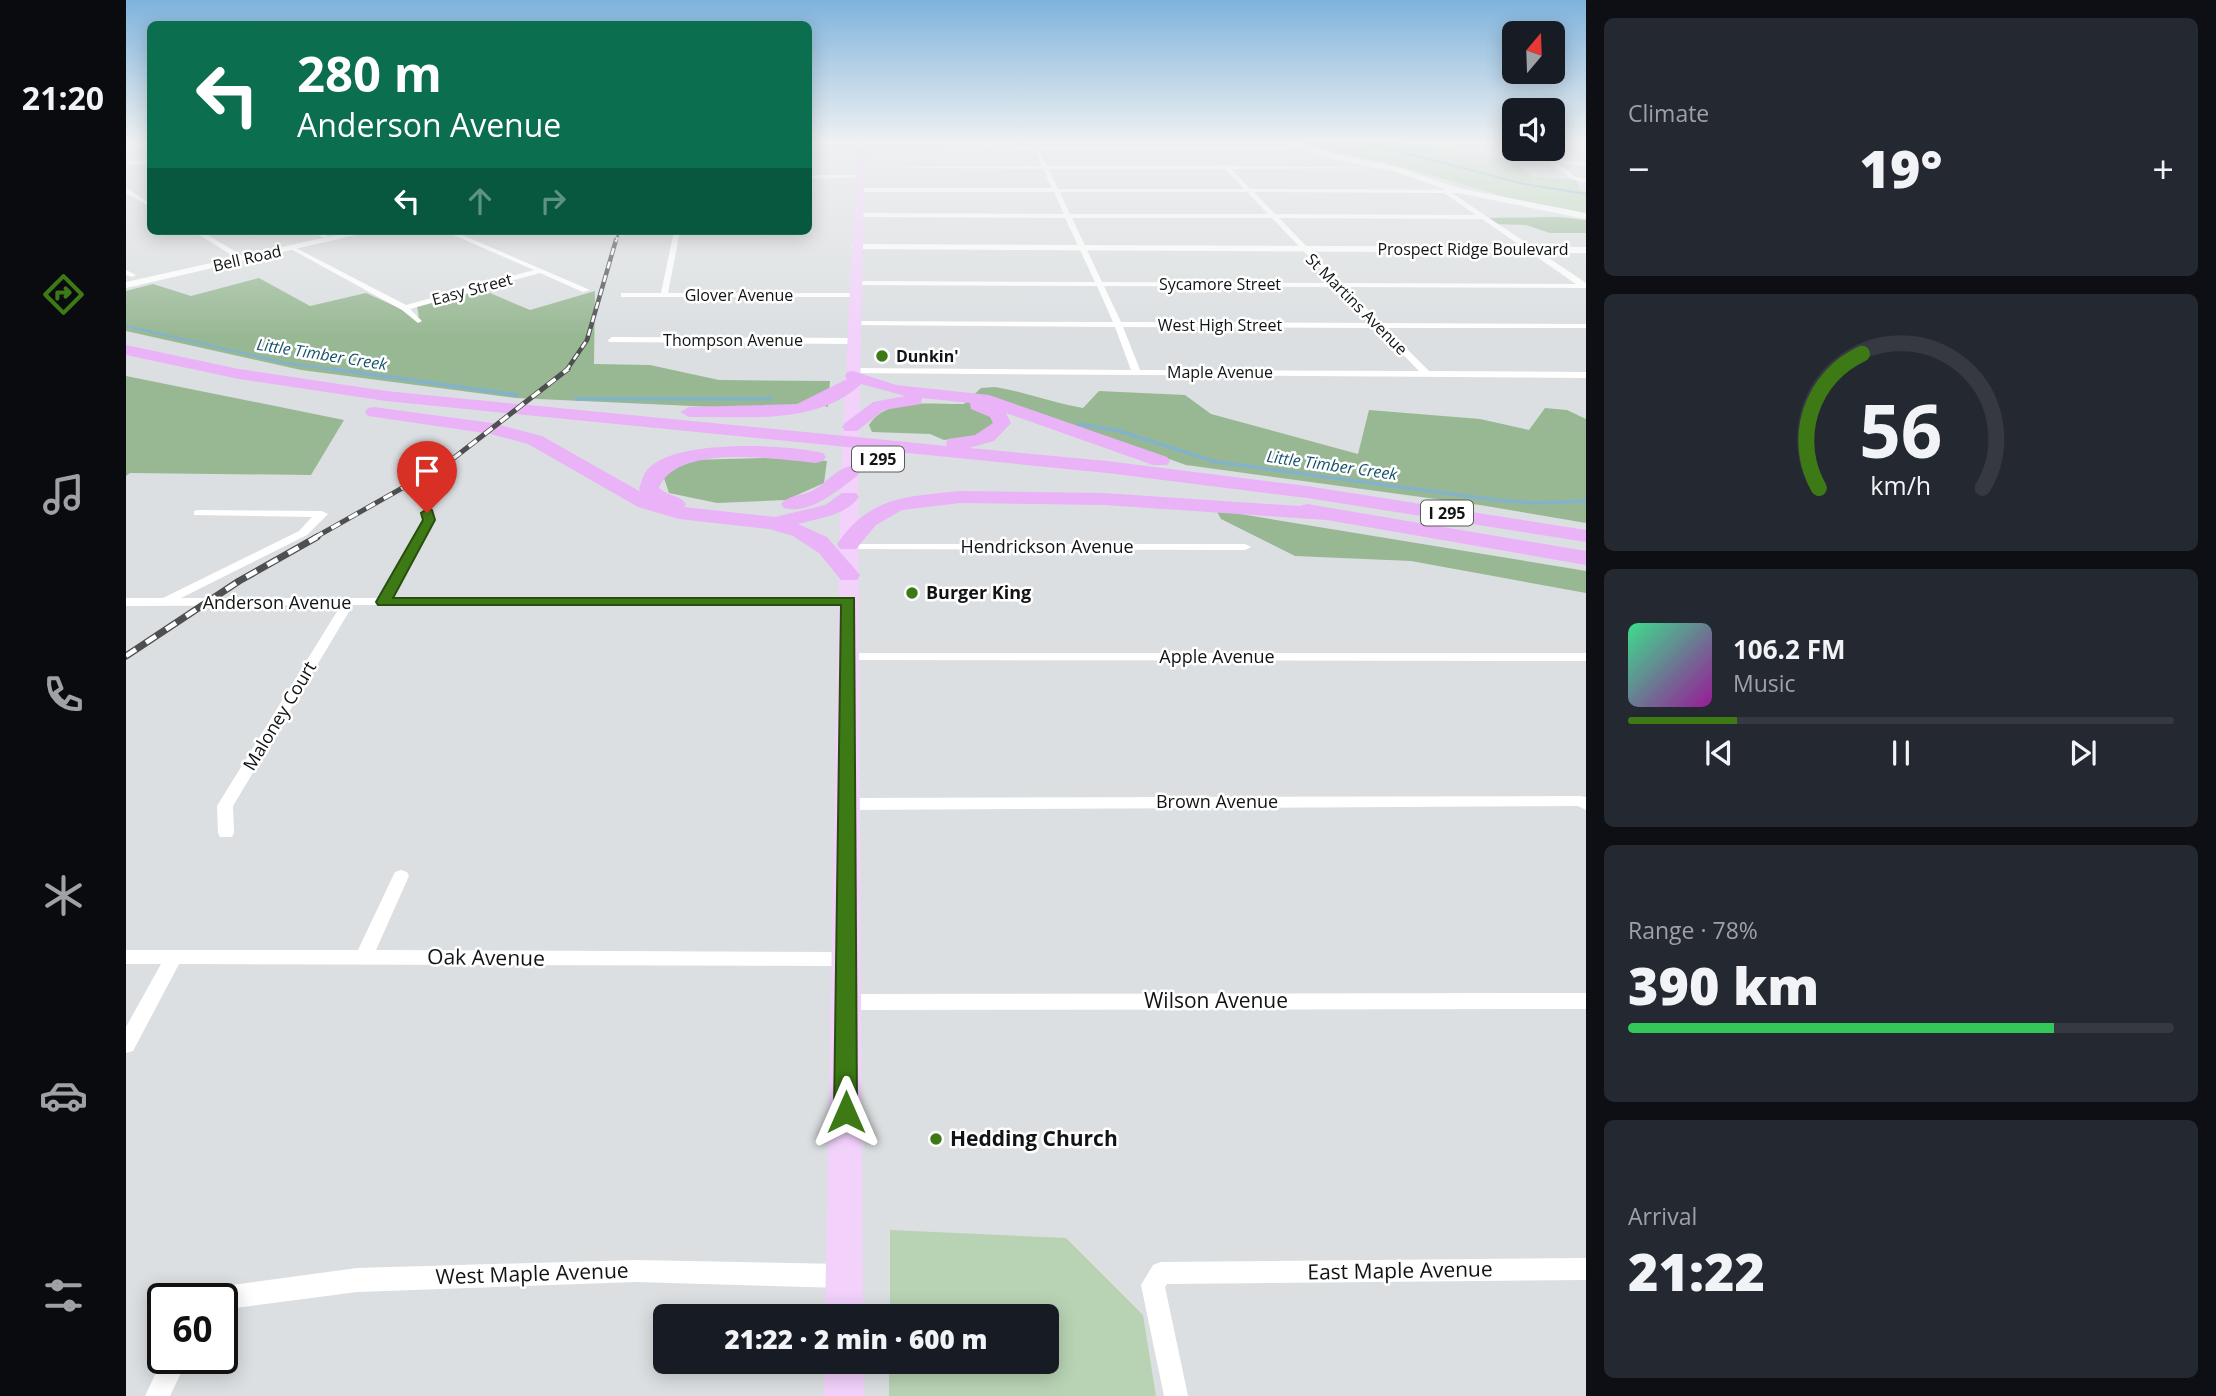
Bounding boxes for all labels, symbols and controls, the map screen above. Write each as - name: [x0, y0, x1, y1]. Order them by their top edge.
- north arrow: [1502, 21, 1564, 84]
- map controls: [1502, 21, 1565, 161]
- text: 280 m: [297, 40, 442, 106]
- icon: left: [182, 49, 273, 140]
- text: 21:20: [22, 76, 104, 119]
- text: Climate: [1628, 97, 1709, 129]
- button: sound: [1502, 98, 1565, 161]
- text: Anderson Avenue: [297, 103, 561, 146]
- text: 19°: [1860, 132, 1942, 203]
- text: −: [1628, 142, 1650, 194]
- text: +: [2152, 142, 2174, 194]
- icon: left: [388, 182, 426, 220]
- icon: ahead: [461, 182, 499, 220]
- icon: right: [534, 182, 572, 220]
- street label: Prospect Ridge Boulevard: [1377, 238, 1569, 260]
- street label: Bell Road: [211, 239, 283, 277]
- street label: St Martins Avenue: [1301, 248, 1413, 360]
- street label: Easy Street: [429, 268, 515, 310]
- icon: directions: [39, 270, 88, 319]
- street label: Sycamore Street: [1159, 273, 1281, 295]
- street label: Glover Avenue: [685, 284, 793, 306]
- street label: West High Street: [1158, 314, 1283, 336]
- street label: Thompson Avenue: [663, 329, 803, 351]
- water label: Little Timber Creek: [255, 333, 390, 375]
- place label: Dunkin': [896, 345, 958, 367]
- marker: Dunkin': [874, 348, 890, 364]
- street label: Maple Avenue: [1167, 361, 1273, 383]
- text: 56: [1859, 381, 1943, 480]
- pin: [397, 441, 457, 513]
- water label: Little Timber Creek: [1265, 445, 1400, 485]
- road number: I 295: [852, 446, 904, 472]
- icon: arrive: [408, 452, 446, 490]
- text: km/h: [1871, 468, 1931, 502]
- icon: music: [39, 470, 88, 519]
- road number: I 295: [1421, 500, 1473, 526]
- street label: Hendrickson Avenue: [960, 534, 1134, 558]
- place label: Burger King: [926, 580, 1031, 604]
- marker: Burger King: [904, 585, 920, 601]
- street label: Anderson Avenue: [203, 590, 351, 614]
- text: 106.2 FM: [1733, 631, 1845, 667]
- street label: Apple Avenue: [1159, 644, 1275, 668]
- street label: Maloney Court: [237, 656, 321, 775]
- text: Music: [1733, 667, 1796, 699]
- icon: phone: [39, 670, 88, 719]
- icon: previous: [1700, 734, 1738, 772]
- icon: pause: [1882, 734, 1920, 772]
- icon: next: [2064, 734, 2102, 772]
- street label: Brown Avenue: [1156, 789, 1278, 813]
- icon: climate: [39, 871, 88, 920]
- text: Range · 78%: [1628, 914, 1758, 946]
- street label: Oak Avenue: [427, 942, 545, 972]
- text: 390 km: [1628, 949, 1819, 1020]
- street label: Wilson Avenue: [1144, 986, 1288, 1014]
- icon: car: [39, 1071, 88, 1120]
- position arrow: [809, 1075, 883, 1149]
- place label: Hedding Church: [950, 1124, 1118, 1152]
- marker: Hedding Church: [928, 1131, 944, 1147]
- text: Arrival: [1628, 1200, 1697, 1232]
- text: 21:22: [1628, 1235, 1765, 1306]
- street label: East Maple Avenue: [1307, 1254, 1493, 1286]
- street label: West Maple Avenue: [435, 1256, 629, 1290]
- icon: filters: [39, 1271, 88, 1320]
- speed limit sign: 60: [147, 1283, 238, 1374]
- text: 21:22 · 2 min · 600 m: [725, 1321, 987, 1357]

